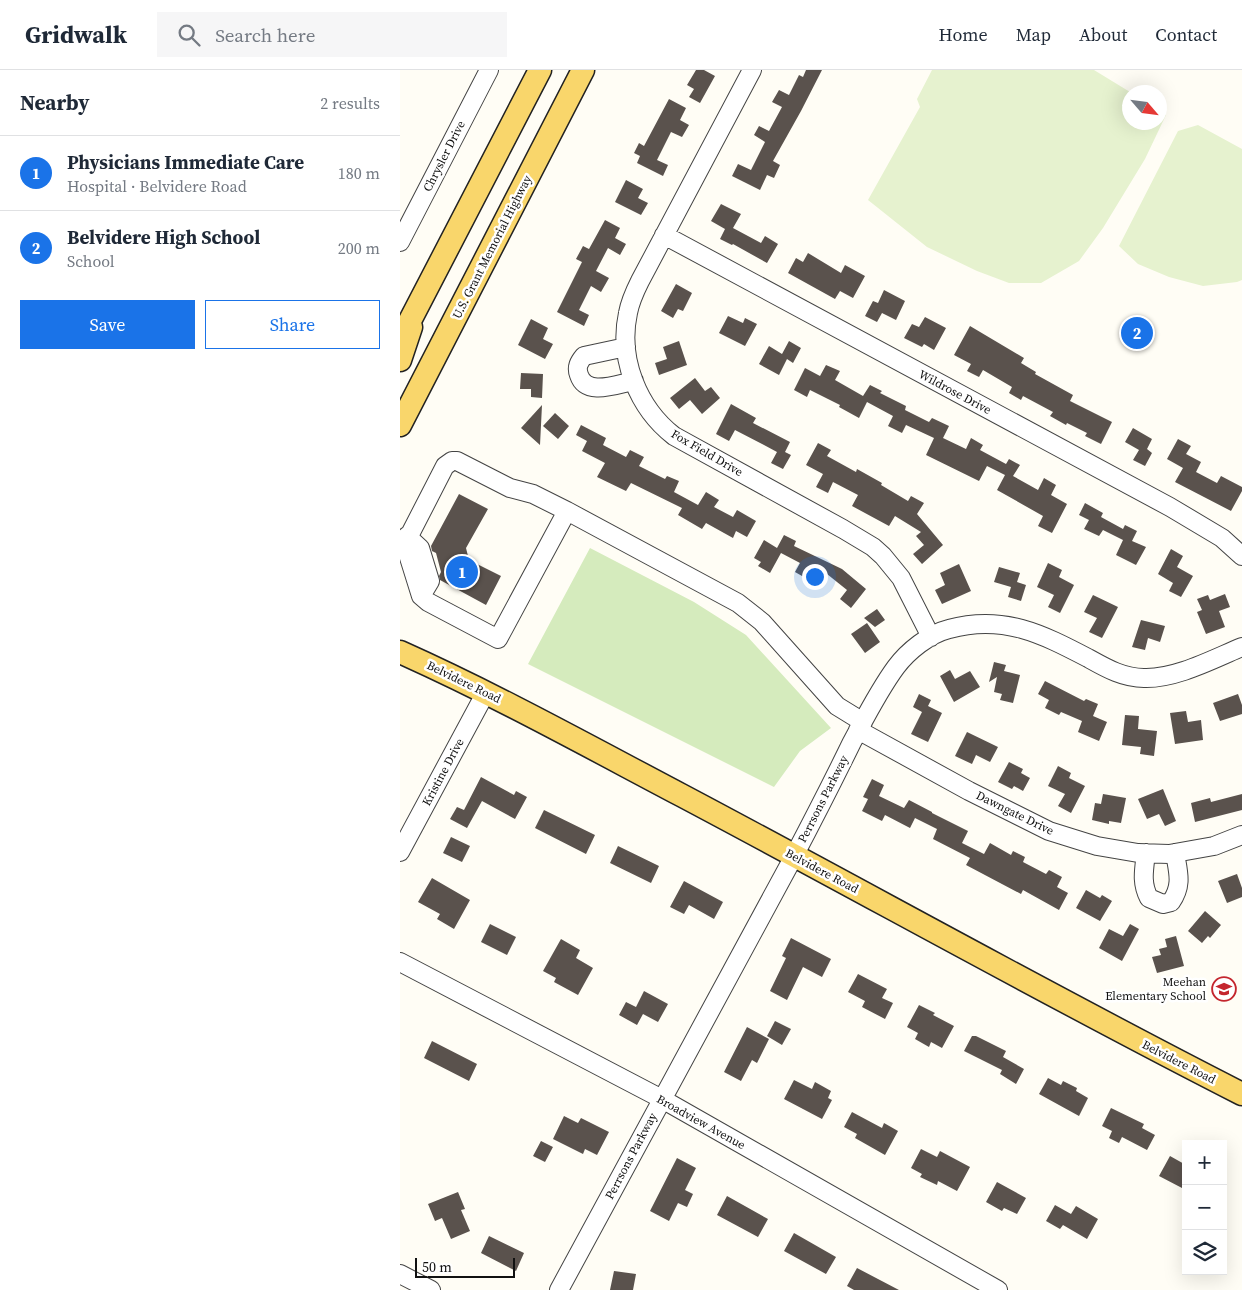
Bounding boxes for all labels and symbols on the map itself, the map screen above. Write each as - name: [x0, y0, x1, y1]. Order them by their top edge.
- north arrow: [1122, 85, 1167, 130]
- street label: Chrysler Drive: [419, 118, 469, 194]
- street label: U.S. Grant Memorial Highway: [449, 172, 536, 322]
- pin: 2: [1121, 314, 1153, 352]
- street label: Wildrose Drive: [916, 366, 994, 418]
- street label: Fox Field Drive: [668, 426, 746, 480]
- pin: 1: [446, 553, 478, 591]
- your location: [802, 564, 828, 590]
- street label: Belvidere Road: [424, 657, 504, 707]
- street label: Kristine Drive: [418, 735, 468, 809]
- street label: Perrsons Parkway: [794, 752, 852, 845]
- street label: Dawngate Drive: [973, 787, 1057, 839]
- street label: Belvidere Road: [783, 845, 862, 897]
- place label: Meehan Elementary School: [1105, 974, 1206, 1004]
- school or university icon: Meehan Elementary School: [1211, 976, 1237, 1002]
- street label: Belvidere Road: [1139, 1037, 1219, 1088]
- street label: Broadview Avenue: [654, 1091, 748, 1153]
- street label: Perrsons Parkway: [601, 1109, 661, 1202]
- scale bar: [415, 1255, 515, 1278]

